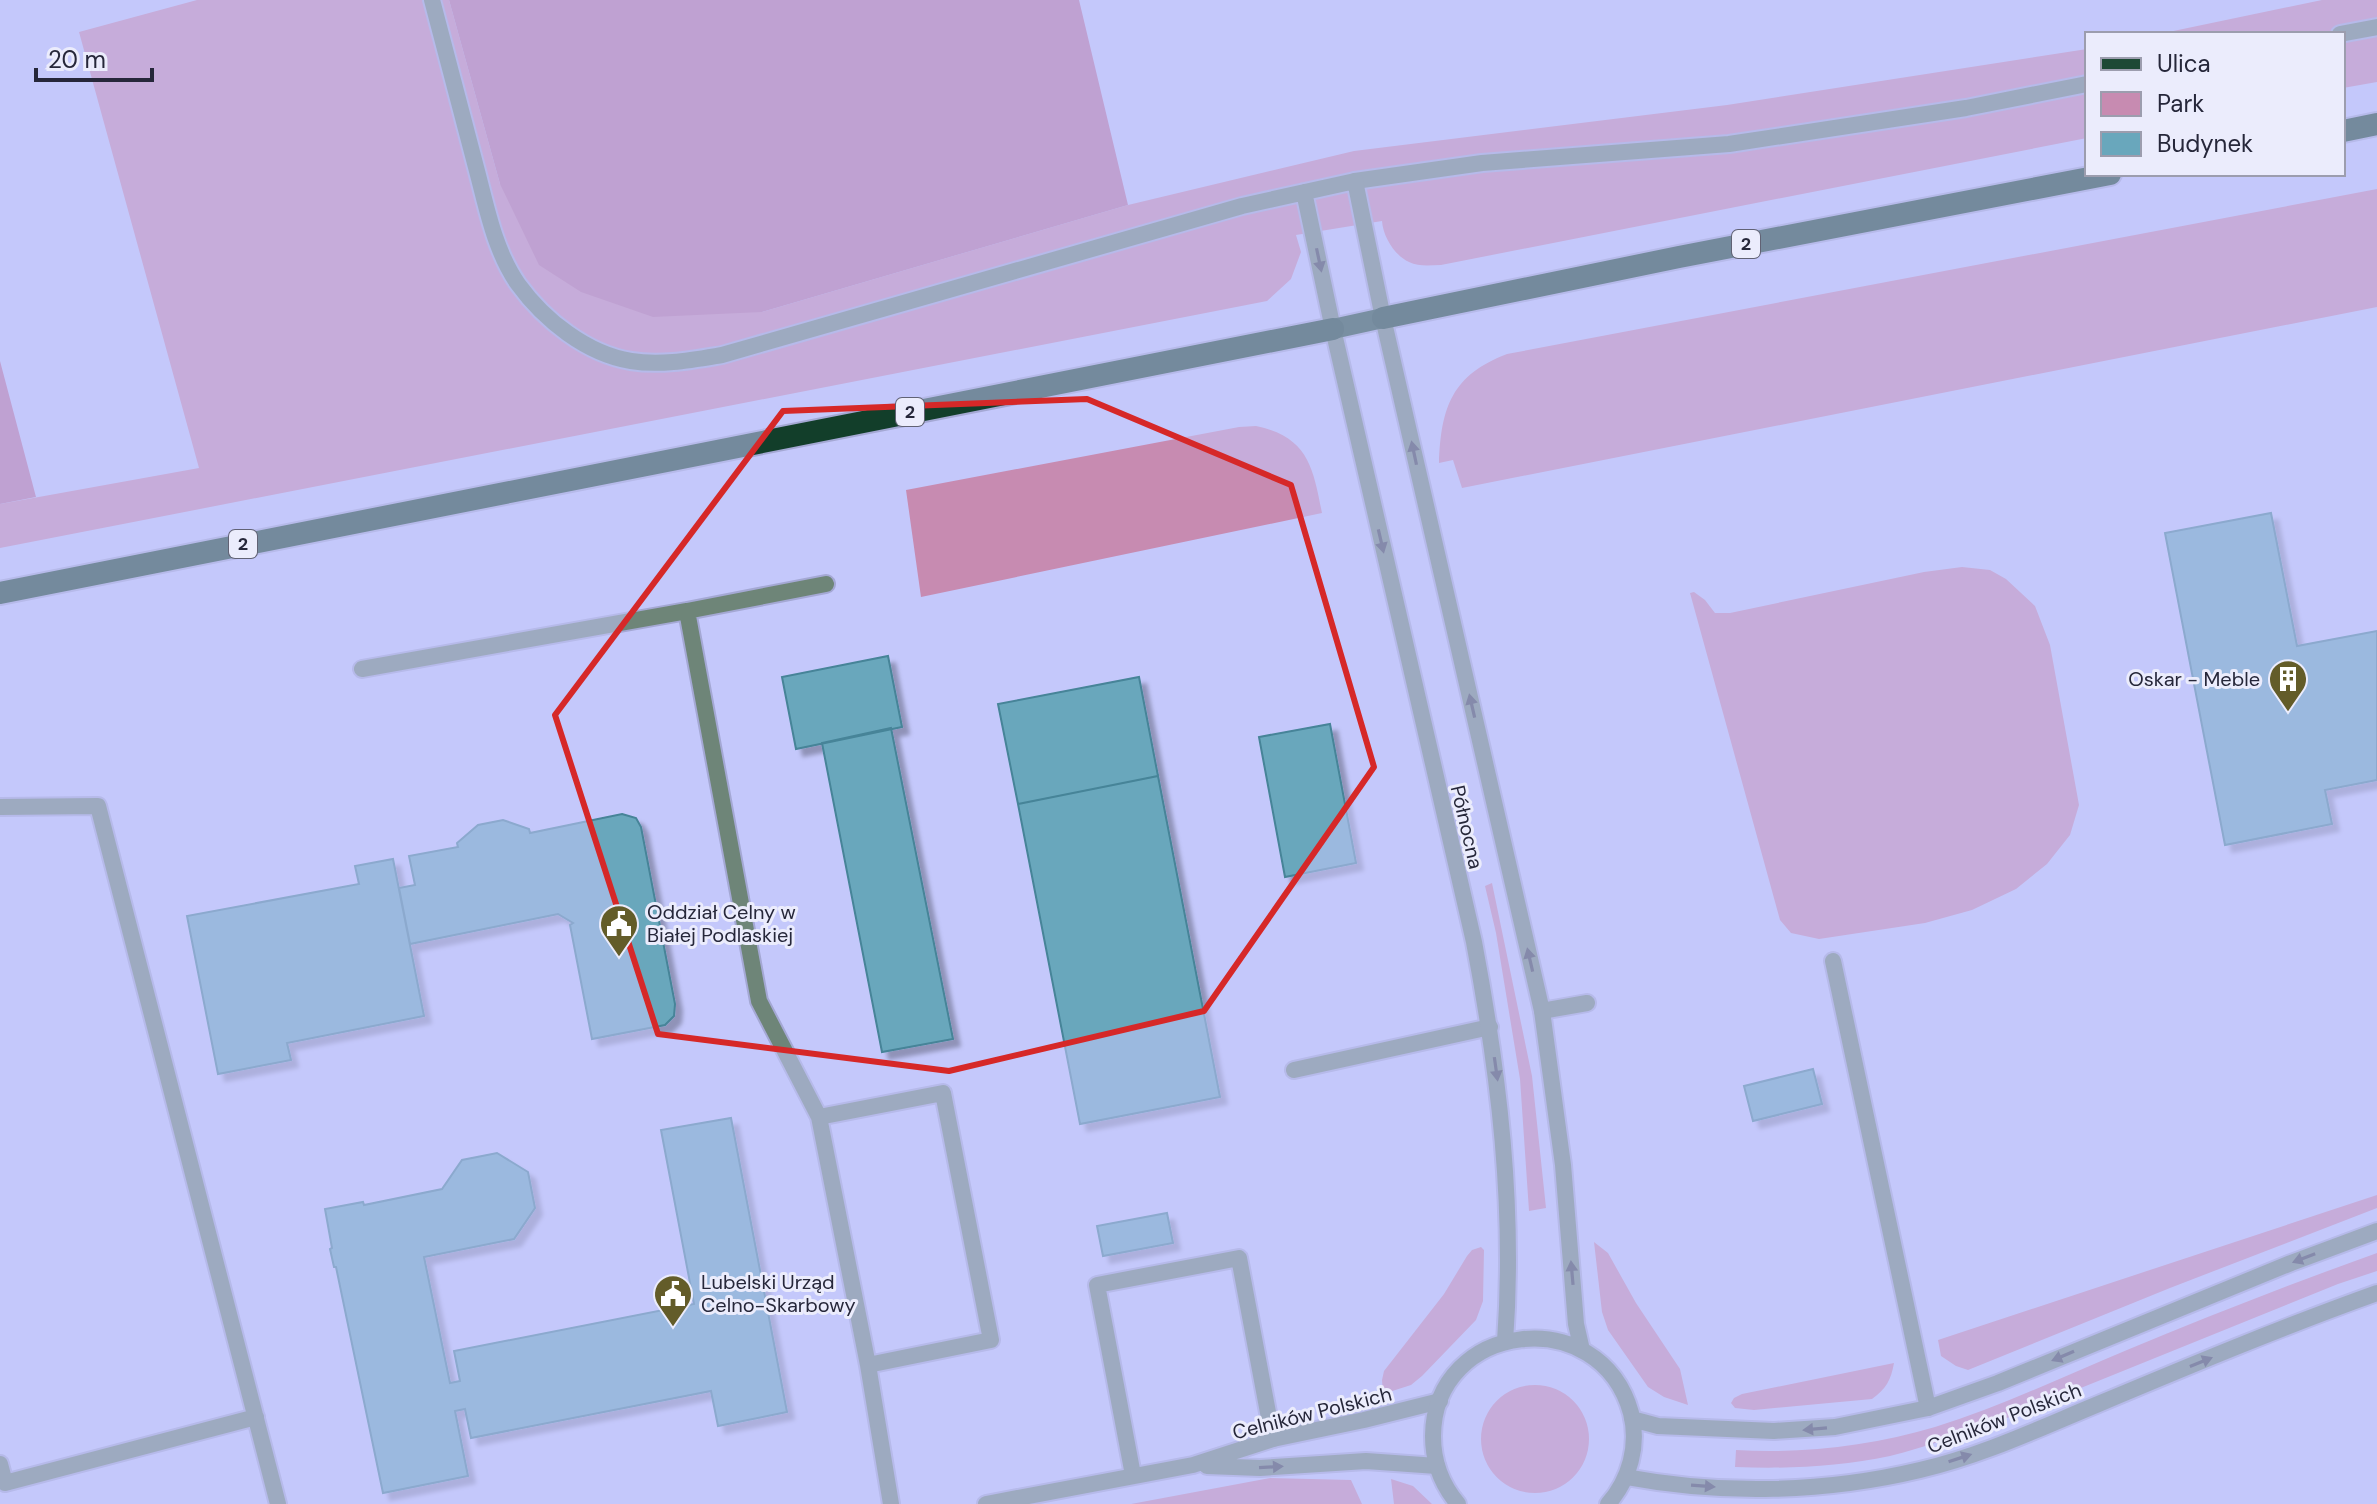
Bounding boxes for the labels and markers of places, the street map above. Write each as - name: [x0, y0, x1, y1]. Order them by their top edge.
- building icon: Oskar - Meble: [2267, 658, 2309, 713]
- place label: Oskar - Meble: [2128, 666, 2260, 692]
- place label: Oddział Celny w Białej Podlaskiej: [647, 899, 796, 948]
- public building icon: Oddział Celny w Białej Podlaskiej: [598, 903, 640, 958]
- place label: Lubelski Urząd Celno-Skarbowy: [701, 1269, 856, 1318]
- public building icon: Lubelski Urząd Celno-Skarbowy: [652, 1273, 694, 1328]

